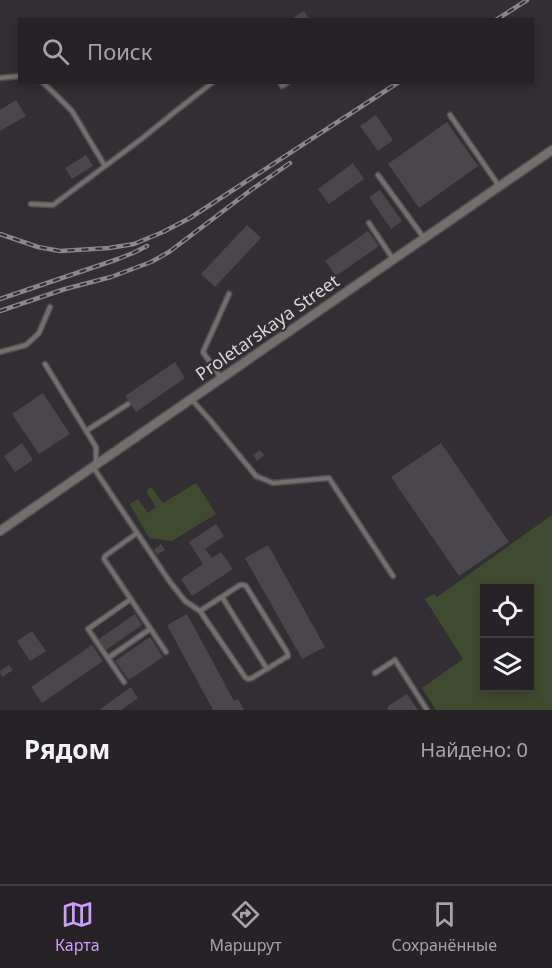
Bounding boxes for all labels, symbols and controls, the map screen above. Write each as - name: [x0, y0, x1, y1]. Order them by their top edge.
- search box: [18, 18, 534, 84]
- icon: search: [39, 35, 72, 68]
- text: Поиск: [87, 36, 152, 66]
- street label: Proletarskaya Street: [190, 268, 344, 386]
- map controls: [480, 584, 534, 692]
- button: locate: [480, 584, 534, 638]
- button: layers: [480, 638, 534, 692]
- text: Рядом: [24, 731, 110, 767]
- text: Найдено: 0: [420, 736, 528, 763]
- tab: Карта: [55, 898, 100, 956]
- tab: Маршрут: [209, 898, 282, 956]
- tab: Сохранённые: [392, 898, 497, 956]

